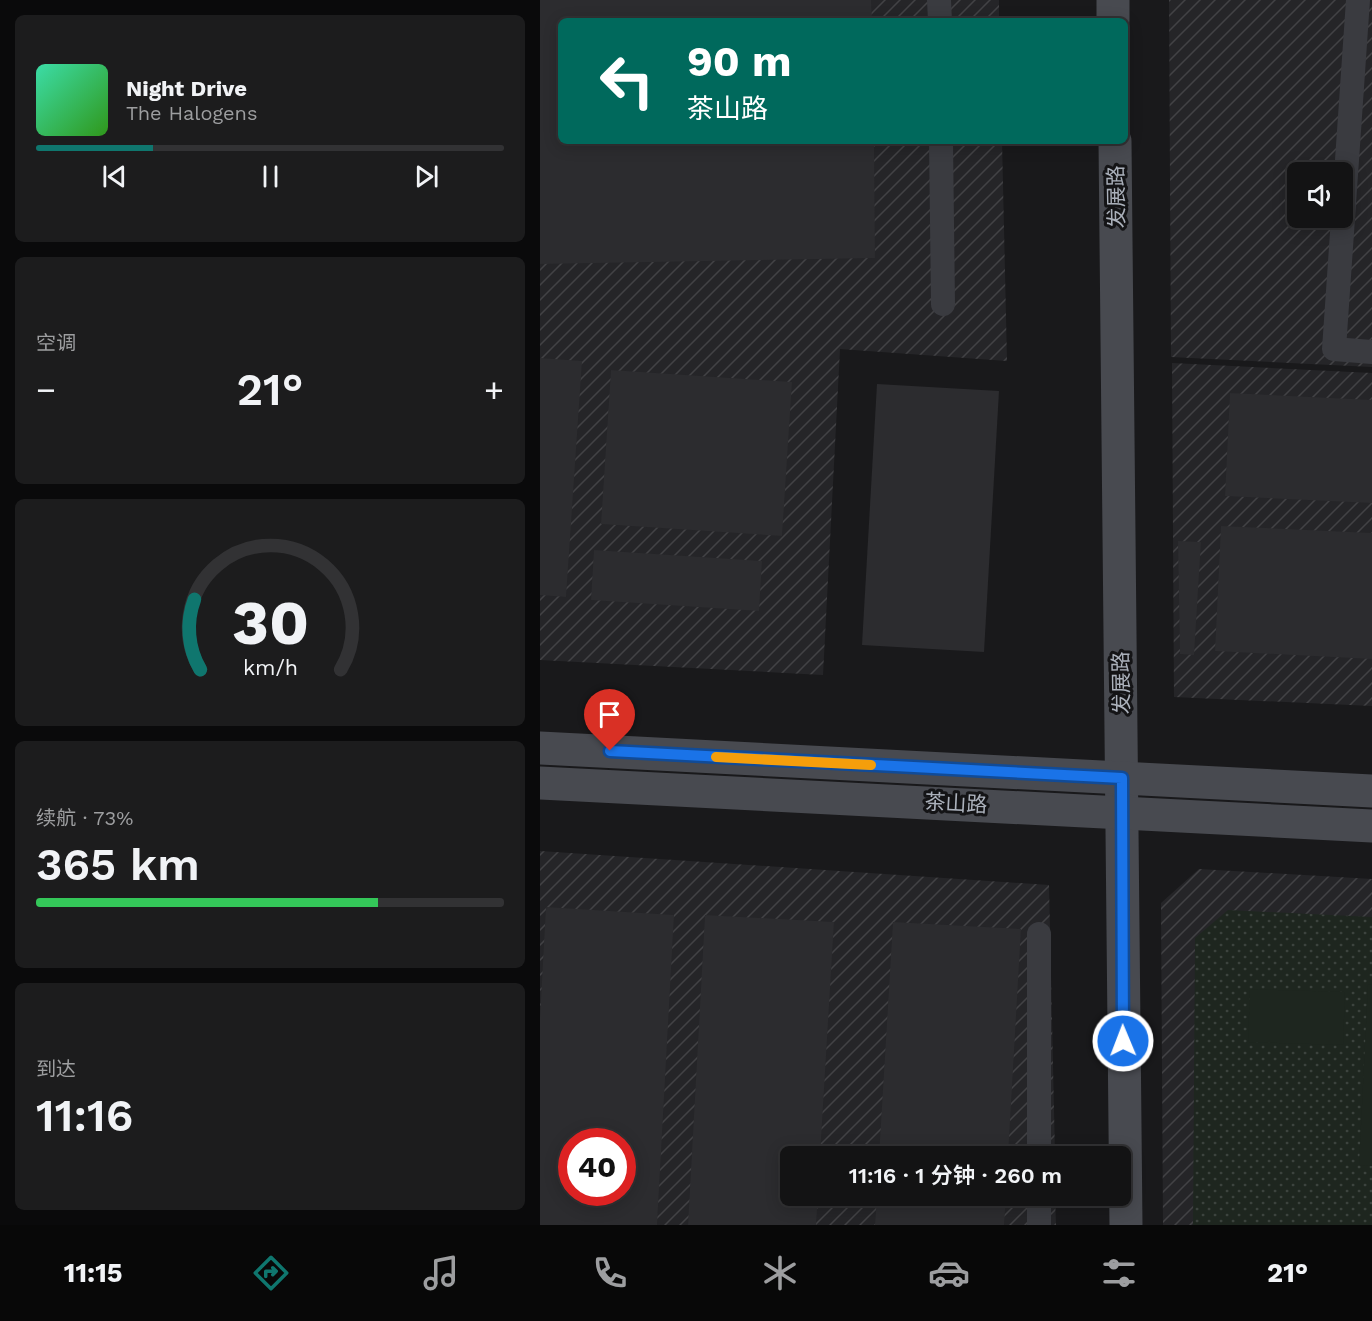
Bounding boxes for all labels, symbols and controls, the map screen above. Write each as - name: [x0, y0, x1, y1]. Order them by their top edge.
- text: 90 m: [687, 37, 791, 86]
- icon: left: [588, 42, 666, 120]
- text: Night Drive: [126, 76, 247, 101]
- text: 茶山路: [687, 93, 768, 125]
- text: The Halogens: [126, 101, 258, 125]
- icon: previous: [98, 160, 131, 193]
- icon: pause: [254, 160, 287, 193]
- icon: next: [410, 160, 443, 193]
- map controls: [1287, 162, 1353, 228]
- button: sound: [1287, 162, 1353, 228]
- street label: 发展路: [1103, 165, 1129, 229]
- text: 空调: [36, 331, 76, 355]
- text: 21°: [236, 363, 304, 416]
- text: −: [36, 370, 56, 409]
- text: +: [484, 370, 504, 409]
- text: 30: [231, 586, 309, 659]
- street label: 发展路: [1108, 651, 1134, 715]
- text: km/h: [242, 655, 298, 680]
- pin: [584, 689, 635, 751]
- icon: arrive: [593, 698, 626, 731]
- street label: 茶山路: [924, 789, 988, 817]
- text: 续航 · 73%: [36, 806, 133, 830]
- text: 365 km: [36, 838, 200, 891]
- position arrow: [1091, 1009, 1155, 1073]
- text: 到达: [36, 1057, 76, 1081]
- text: 11:16: [36, 1089, 133, 1142]
- speed limit sign: 40: [558, 1128, 636, 1206]
- text: 11:16 · 1 分钟 · 260 m: [849, 1163, 1062, 1188]
- icon: directions: [250, 1252, 292, 1294]
- icon: music: [420, 1252, 462, 1294]
- icon: phone: [589, 1252, 631, 1294]
- icon: climate: [759, 1252, 801, 1294]
- icon: car: [928, 1252, 970, 1294]
- icon: filters: [1098, 1252, 1140, 1294]
- text: 11:15: [64, 1257, 123, 1289]
- text: 21°: [1267, 1257, 1308, 1289]

